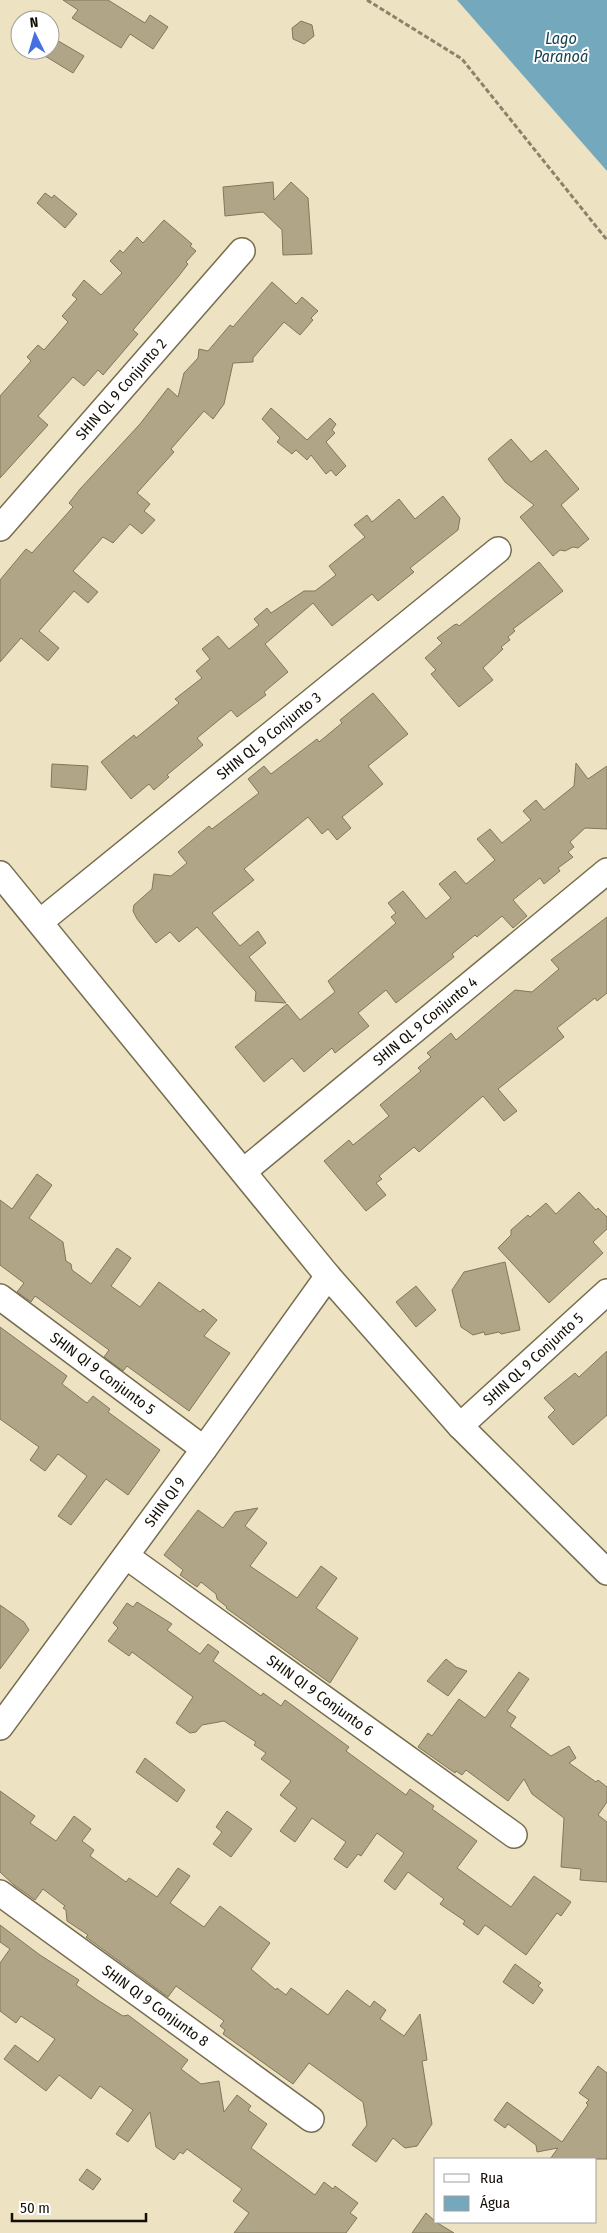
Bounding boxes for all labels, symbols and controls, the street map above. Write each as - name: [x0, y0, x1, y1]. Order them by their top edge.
- north arrow: [10, 10, 60, 60]
- text: N: [29, 14, 39, 31]
- water label: Lago Paranoá: [534, 29, 588, 66]
- street label: SHIN QL 9 Conjunto 2: [72, 335, 171, 444]
- street label: SHIN QL 9 Conjunto 3: [213, 688, 325, 784]
- street label: SHIN QL 9 Conjunto 4: [369, 973, 481, 1070]
- street label: SHIN QL 9 Conjunto 5: [479, 1309, 587, 1409]
- street label: SHIN QI 9 Conjunto 5: [47, 1328, 159, 1419]
- street label: SHIN QI 9: [141, 1474, 189, 1530]
- street label: SHIN QI 9 Conjunto 6: [263, 1651, 377, 1740]
- street label: SHIN QI 9 Conjunto 8: [99, 1961, 212, 2051]
- legend: [434, 2158, 597, 2223]
- text: Rua: [480, 2169, 503, 2187]
- scale bar: [12, 2190, 146, 2222]
- text: Água: [480, 2194, 510, 2212]
- text: 50 m: [20, 2199, 50, 2217]

